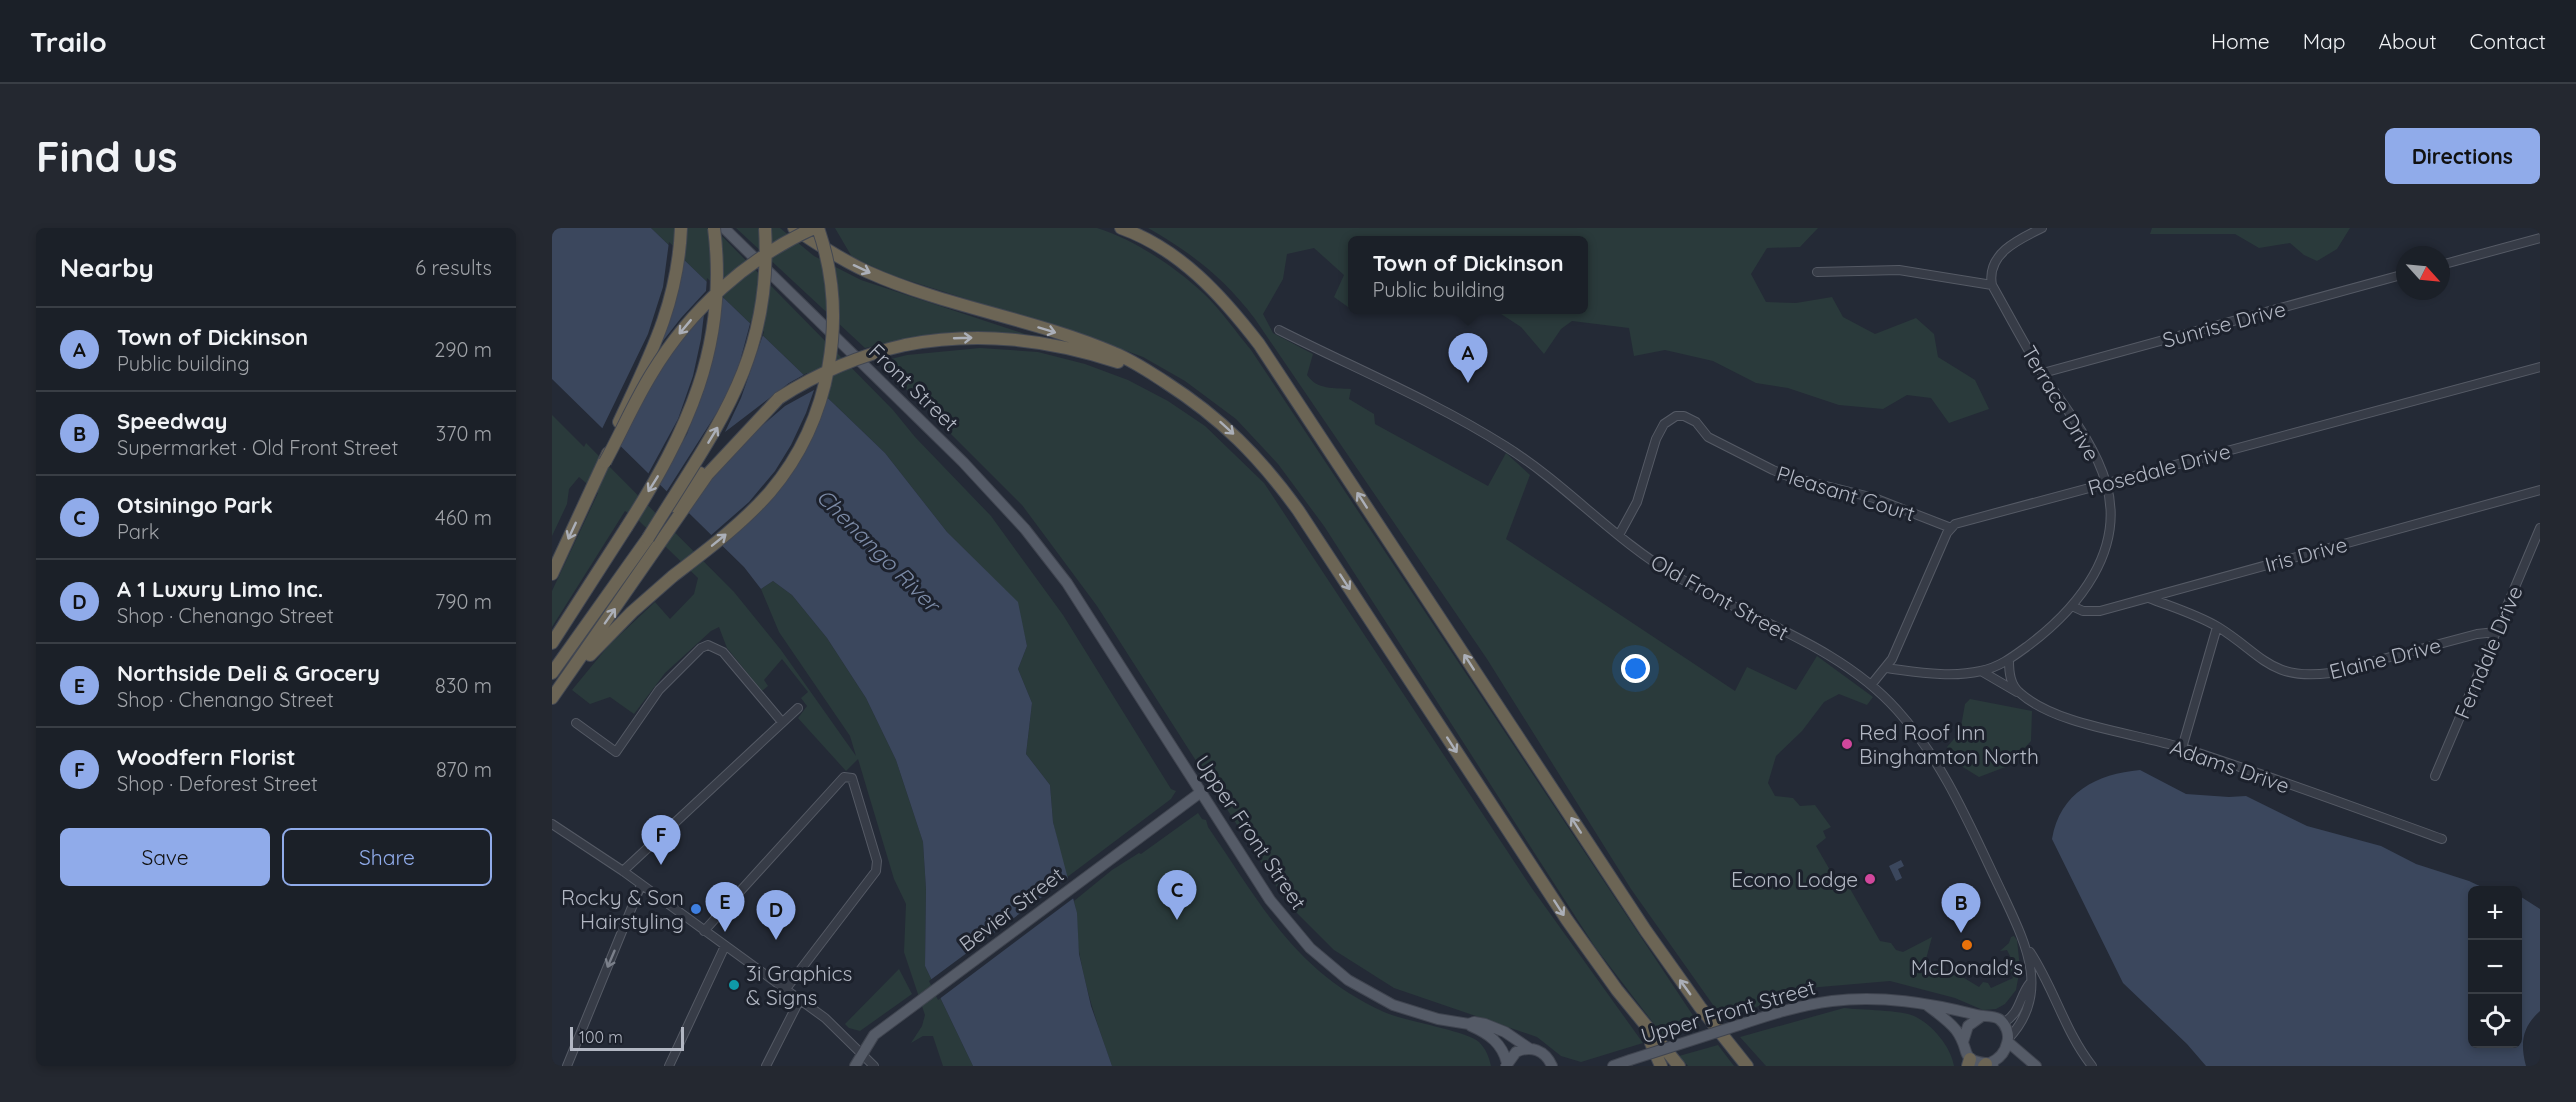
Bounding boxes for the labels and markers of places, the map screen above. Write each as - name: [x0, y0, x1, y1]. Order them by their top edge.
- pin: A: [1448, 334, 1488, 383]
- place label: Red Roof Inn Binghamton North: [1859, 719, 2039, 769]
- marker: Red Roof Inn Binghamton North: [1840, 737, 1854, 751]
- pin: F: [642, 816, 680, 865]
- place label: Econo Lodge: [1731, 866, 1858, 892]
- pin: C: [1158, 870, 1196, 920]
- marker: Econo Lodge: [1863, 872, 1877, 886]
- pin: E: [706, 882, 744, 932]
- place label: Rocky & Son Hairstyling: [561, 884, 684, 934]
- pin: B: [1942, 884, 1980, 933]
- pin: D: [756, 890, 796, 940]
- marker: Rocky & Son Hairstyling: [689, 902, 703, 916]
- marker: McDonald's: [1960, 938, 1974, 952]
- place label: McDonald's: [1911, 954, 2023, 980]
- place label: 3i Graphics & Signs: [746, 960, 852, 1010]
- marker: 3i Graphics & Signs: [727, 978, 741, 992]

